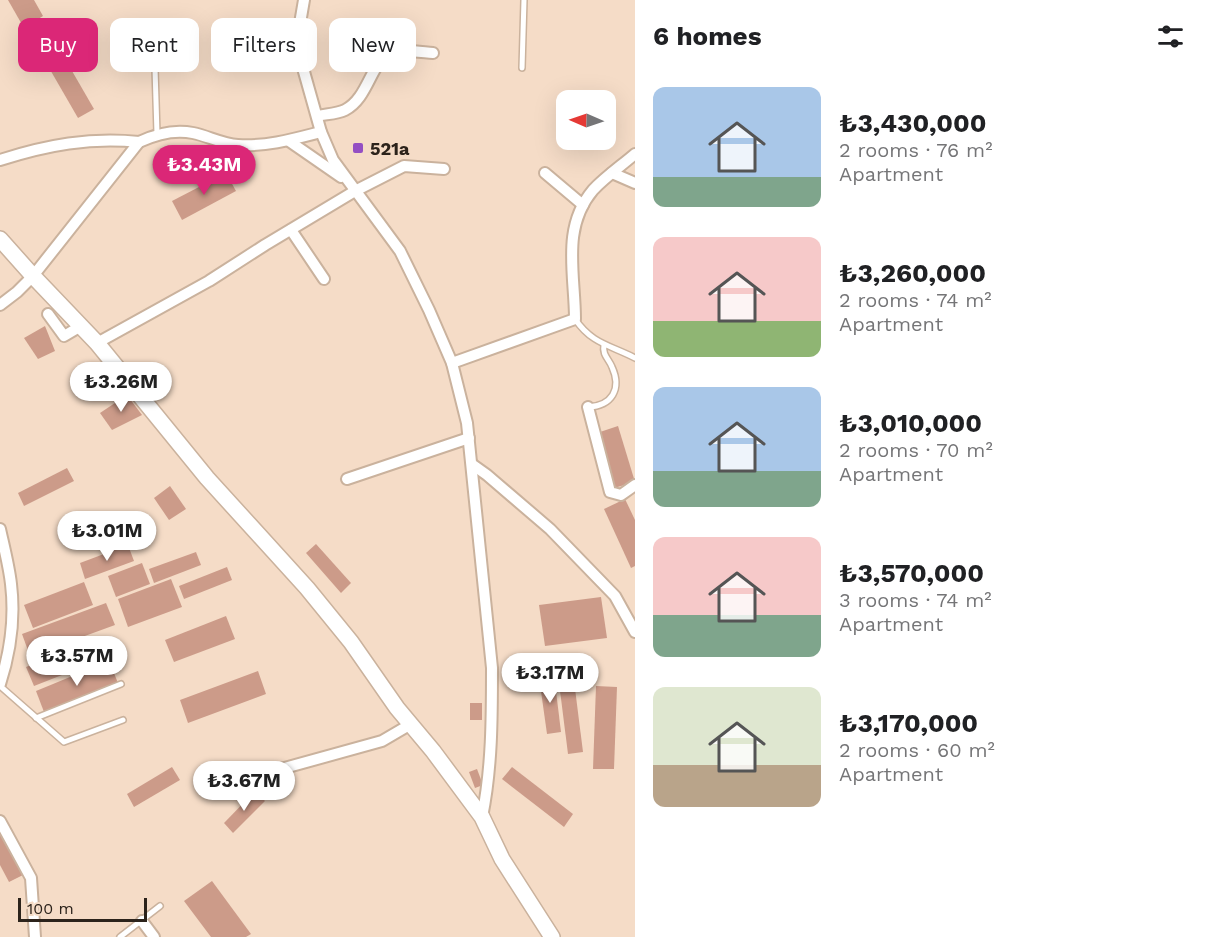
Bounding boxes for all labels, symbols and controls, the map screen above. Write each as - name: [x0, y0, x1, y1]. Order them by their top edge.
- chip: Buy: [18, 18, 98, 72]
- chip: Rent: [110, 18, 199, 72]
- chip: Filters: [211, 18, 317, 72]
- chip: New: [329, 18, 416, 72]
- icon: filters: [1154, 20, 1187, 53]
- text: 6 homes: [653, 21, 762, 51]
- north arrow: [556, 90, 616, 150]
- map controls: [556, 90, 616, 150]
- text: ₺3,430,000: [839, 108, 987, 138]
- icon: home: [701, 111, 773, 183]
- place label: 521a: [370, 138, 410, 159]
- text: 2 rooms · 76 m²: [839, 138, 992, 162]
- marker: 521a: [351, 141, 365, 155]
- pin: ₺3.43M: [155, 145, 253, 196]
- text: ₺3.43M: [167, 152, 241, 176]
- text: Apartment: [839, 162, 943, 186]
- text: ₺3,260,000: [839, 258, 986, 288]
- icon: home: [701, 261, 773, 333]
- text: 2 rooms · 74 m²: [839, 288, 992, 312]
- text: Apartment: [839, 312, 943, 336]
- pin: ₺3.26M: [72, 362, 170, 413]
- text: ₺3.26M: [84, 369, 158, 393]
- text: ₺3,010,000: [839, 408, 982, 438]
- icon: home: [701, 411, 773, 483]
- text: 2 rooms · 70 m²: [839, 438, 993, 462]
- text: Apartment: [839, 462, 943, 486]
- pin: ₺3.01M: [58, 511, 156, 562]
- text: ₺3.01M: [71, 518, 143, 542]
- text: ₺3,570,000: [839, 558, 984, 588]
- icon: home: [701, 561, 773, 633]
- text: 3 rooms · 74 m²: [839, 588, 992, 612]
- text: Apartment: [839, 612, 943, 636]
- pin: ₺3.57M: [28, 636, 126, 687]
- text: ₺3.57M: [40, 643, 114, 667]
- pin: ₺3.17M: [501, 653, 599, 704]
- text: ₺3.17M: [516, 660, 584, 684]
- text: ₺3,170,000: [839, 708, 978, 738]
- icon: home: [701, 711, 773, 783]
- text: 2 rooms · 60 m²: [839, 738, 995, 762]
- pin: ₺3.67M: [195, 761, 293, 812]
- text: Apartment: [839, 762, 943, 786]
- text: ₺3.67M: [207, 768, 281, 792]
- scale bar: [18, 895, 147, 922]
- text: 100 m: [27, 899, 74, 918]

